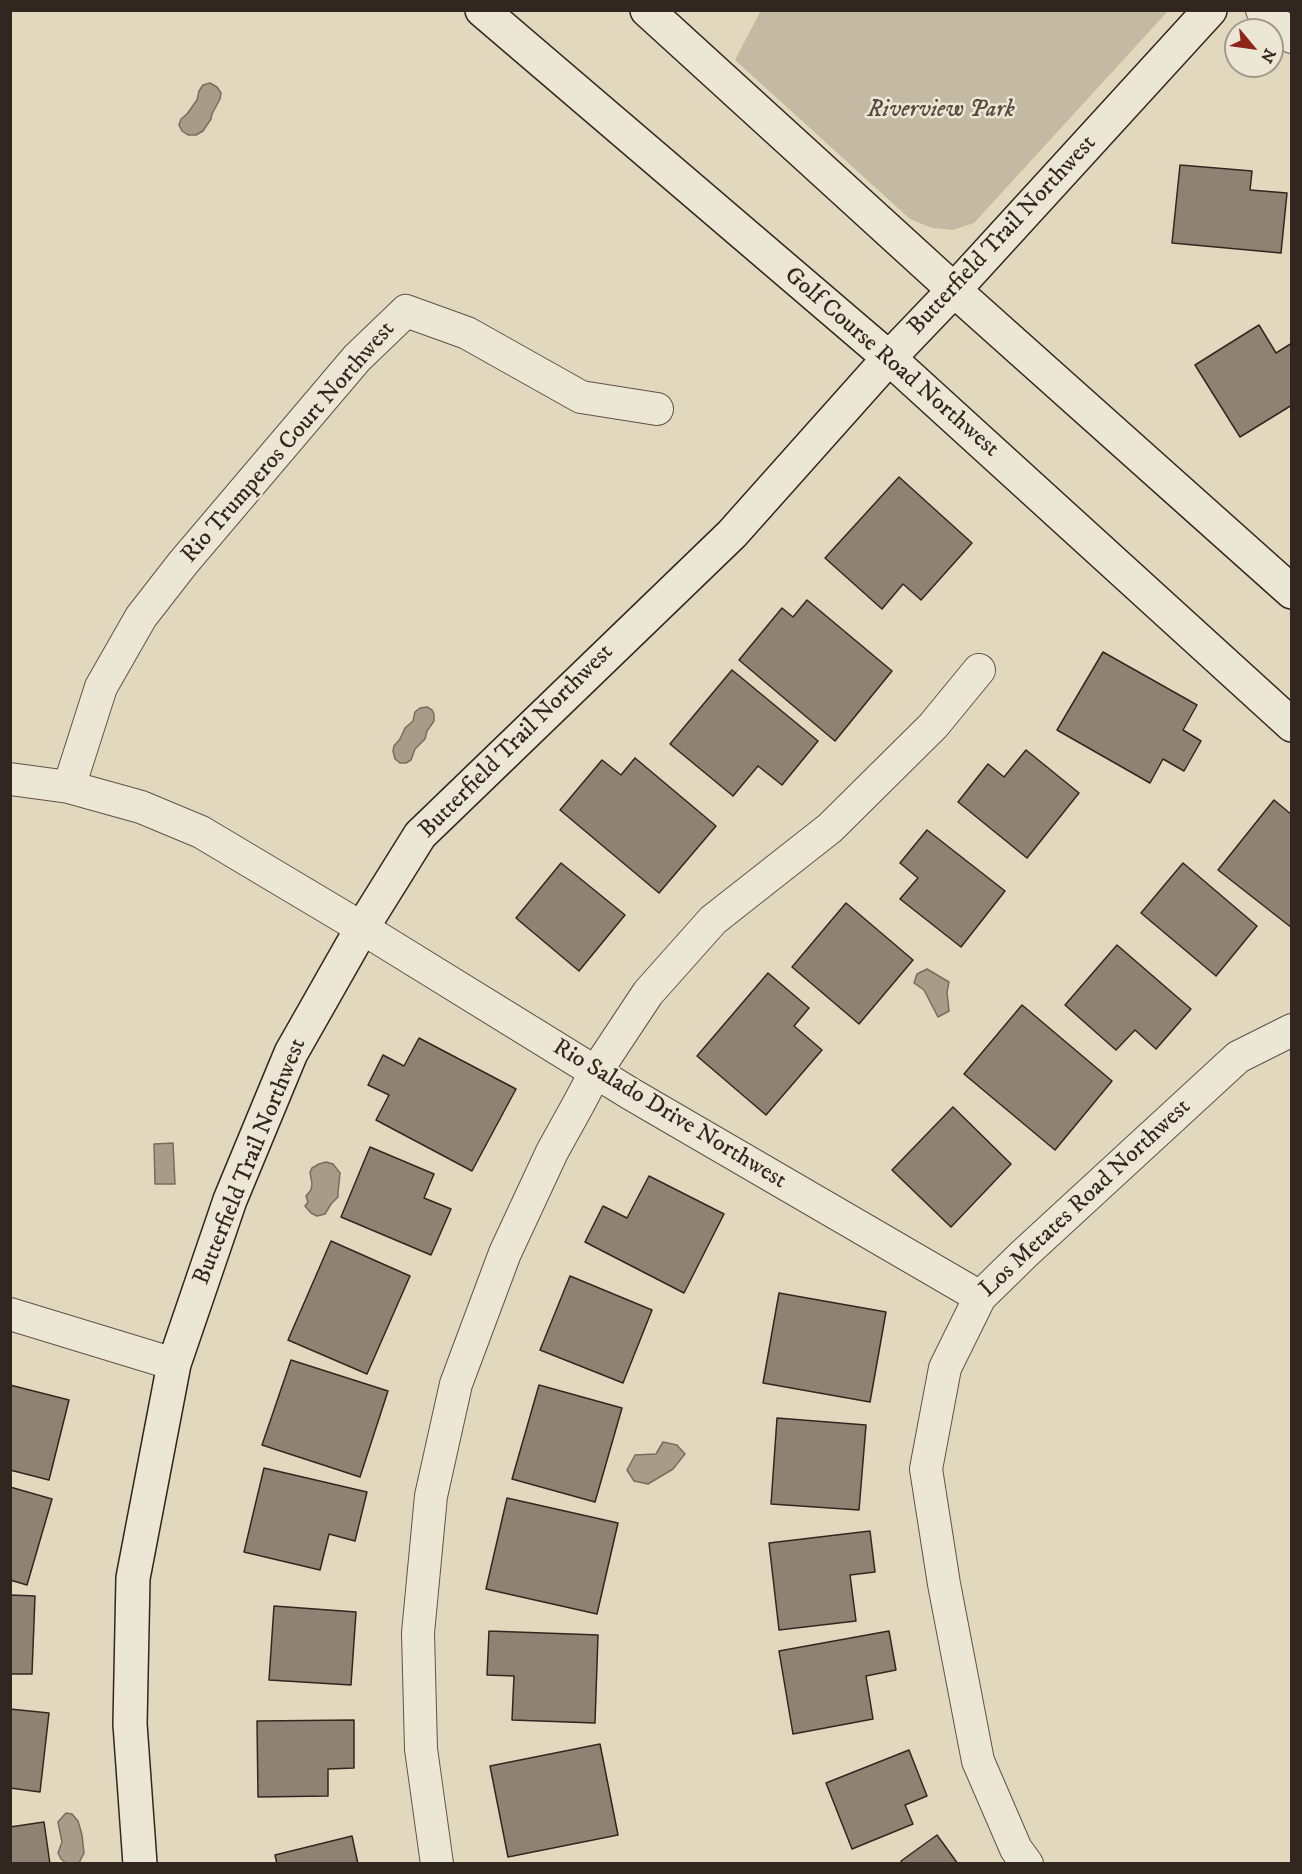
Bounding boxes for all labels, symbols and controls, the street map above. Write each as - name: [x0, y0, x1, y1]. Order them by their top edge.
- north arrow: [1224, 18, 1284, 78]
- text: N: [1256, 45, 1280, 66]
- park label: Riverview Park: [867, 97, 1015, 125]
- street label: Butterfield Trail Northwest: [903, 130, 1103, 342]
- street label: Golf Course Road Northwest: [778, 262, 1004, 464]
- street label: Rio Trumperos Court Northwest: [176, 316, 402, 570]
- street label: Butterfield Trail Northwest: [414, 639, 620, 845]
- street label: Rio Salado Drive Northwest: [547, 1034, 791, 1196]
- street label: Butterfield Trail Northwest: [188, 1035, 314, 1289]
- street label: Los Metates Road Northwest: [975, 1094, 1197, 1304]

